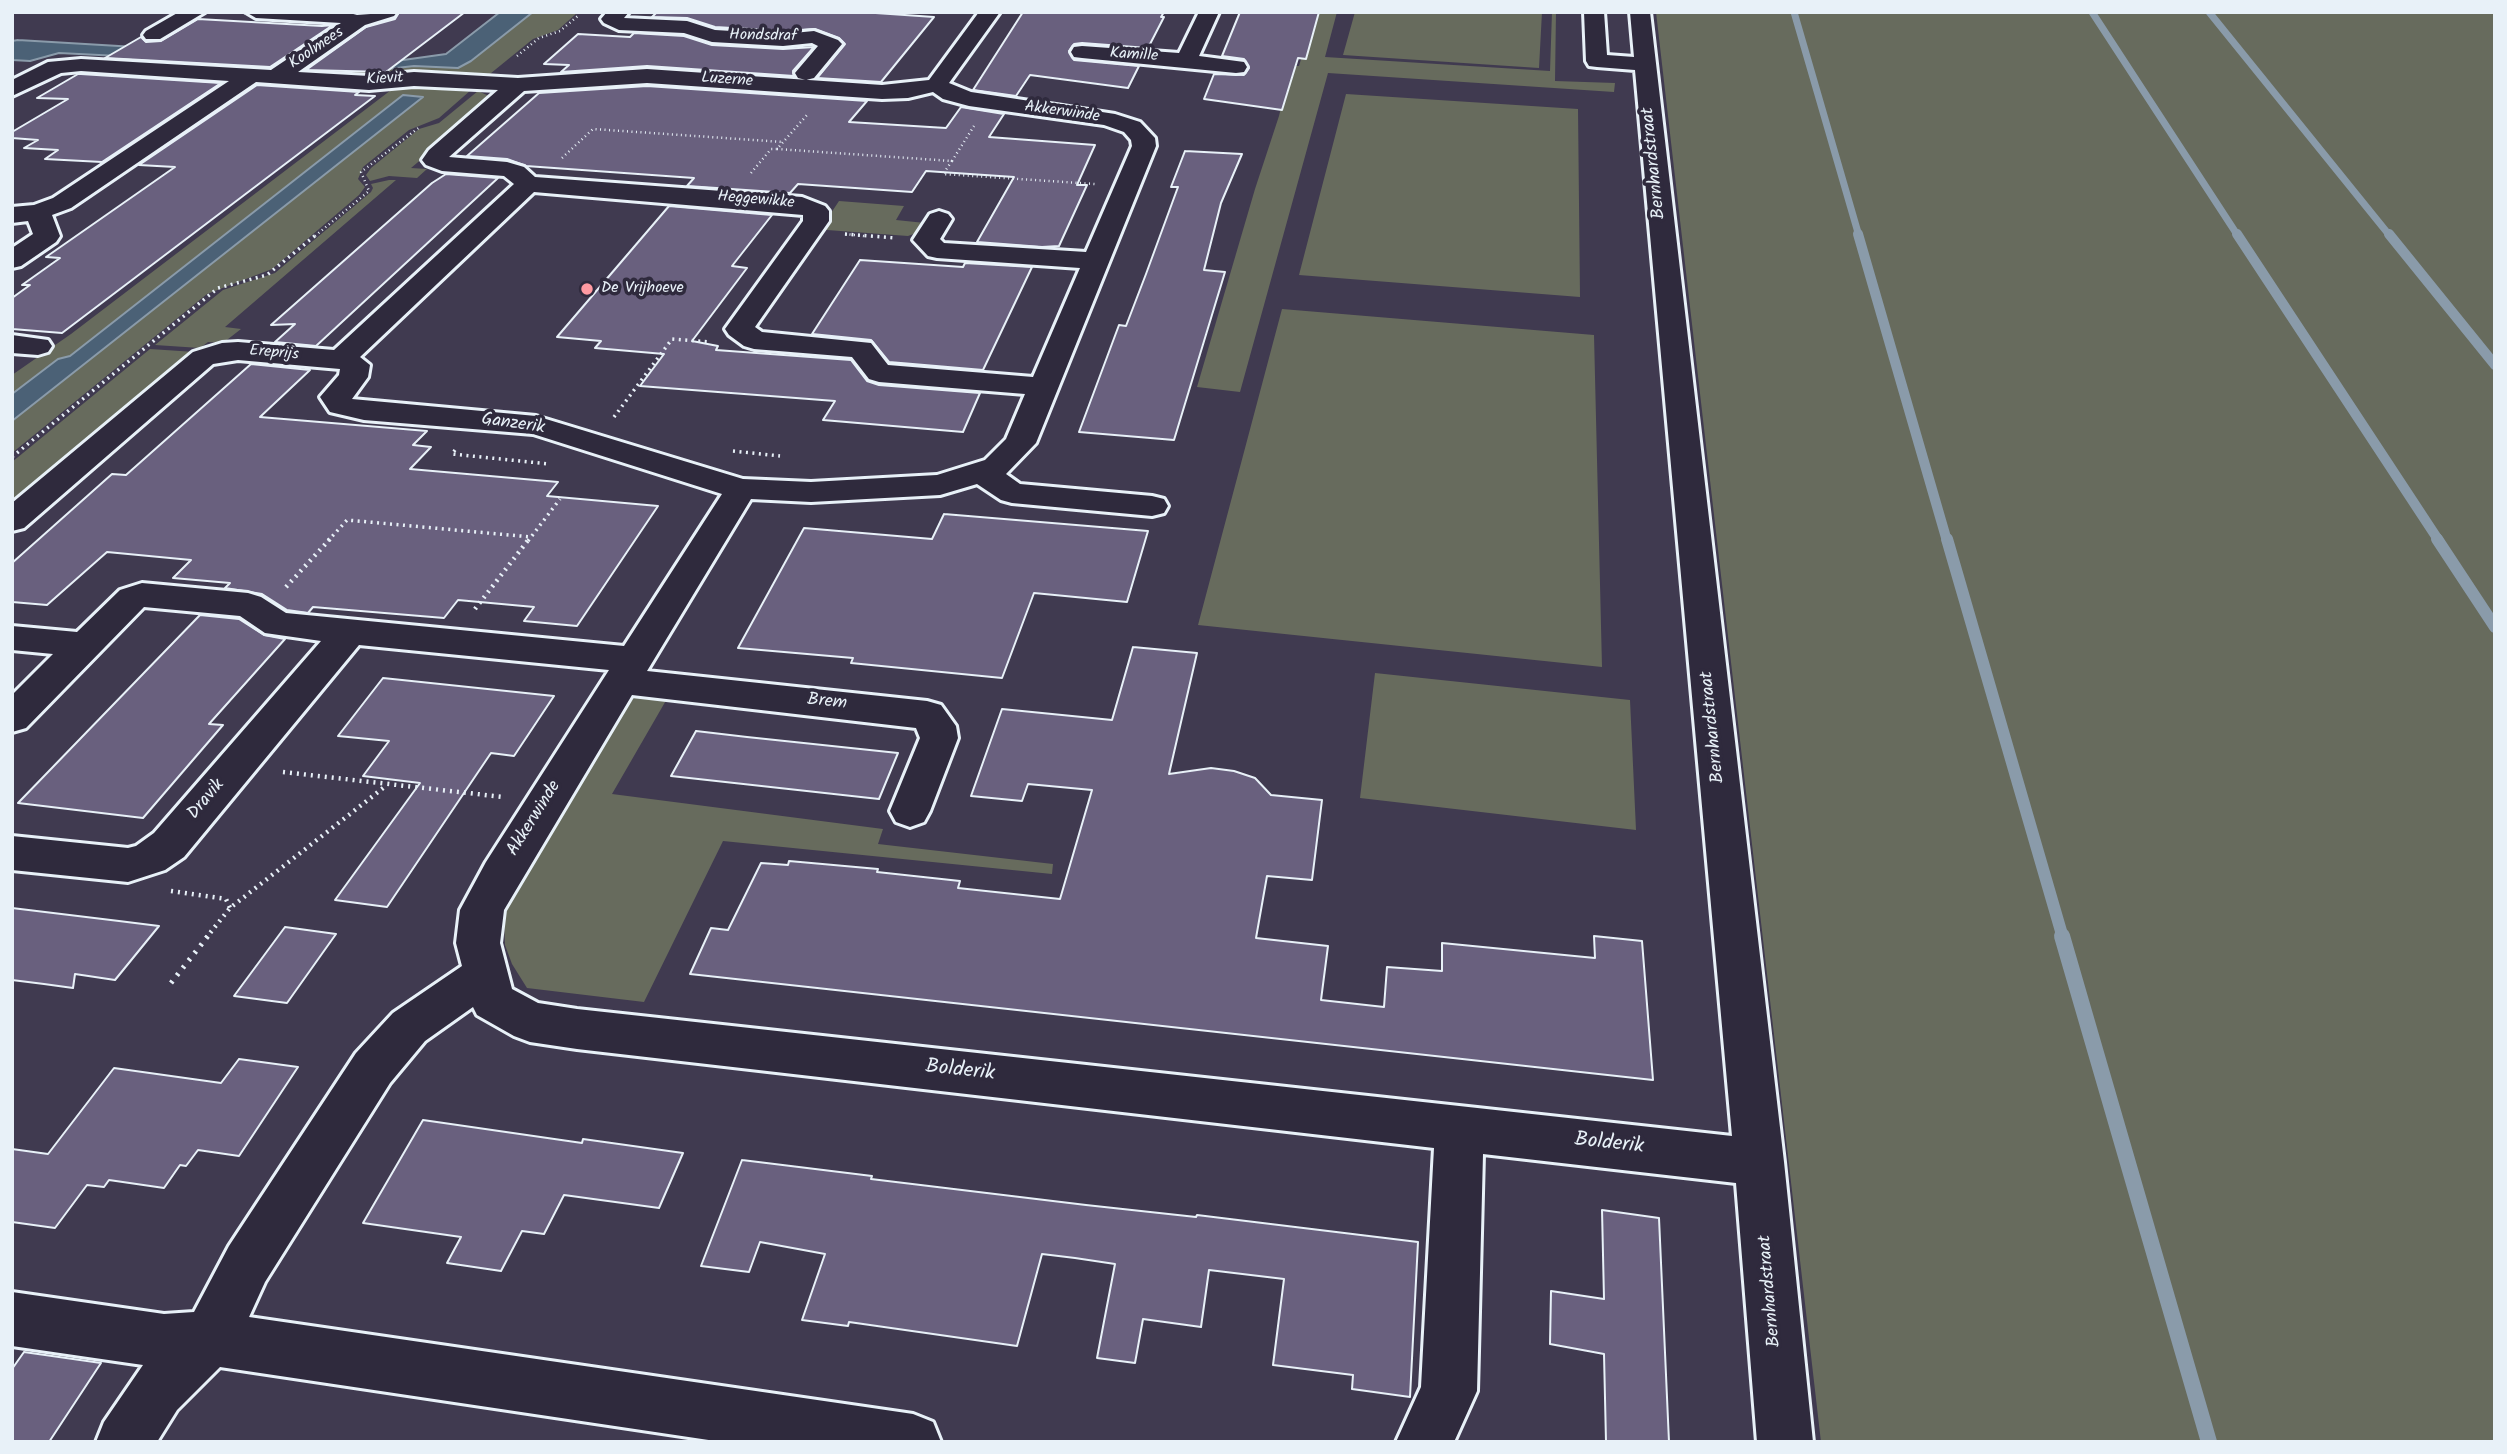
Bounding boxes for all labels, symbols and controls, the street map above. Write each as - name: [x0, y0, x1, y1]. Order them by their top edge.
- street label: Koolmees: [286, 24, 348, 74]
- street label: Hondsdraf: [729, 27, 797, 47]
- street label: Kamille: [1109, 45, 1159, 67]
- street label: Kievit: [366, 69, 404, 91]
- street label: Luzerne: [701, 70, 753, 92]
- street label: Akkerwinde: [1023, 98, 1101, 128]
- street label: Bernhardstraat: [1638, 106, 1672, 220]
- street label: Heggewikke: [717, 188, 795, 214]
- place label: De Vrijhoeve: [601, 279, 684, 299]
- marker: De Vrijhoeve: [579, 281, 595, 297]
- street label: Ereprijs: [249, 342, 299, 366]
- street label: Ganzerik: [480, 410, 546, 440]
- street label: Bernhardstraat: [1697, 670, 1731, 784]
- street label: Brem: [806, 690, 848, 716]
- street label: Dravik: [184, 775, 230, 825]
- street label: Akkerwinde: [503, 777, 567, 861]
- street label: Bolderik: [924, 1056, 996, 1088]
- street label: Bolderik: [1573, 1129, 1645, 1161]
- street label: Bernhardstraat: [1755, 1234, 1787, 1348]

